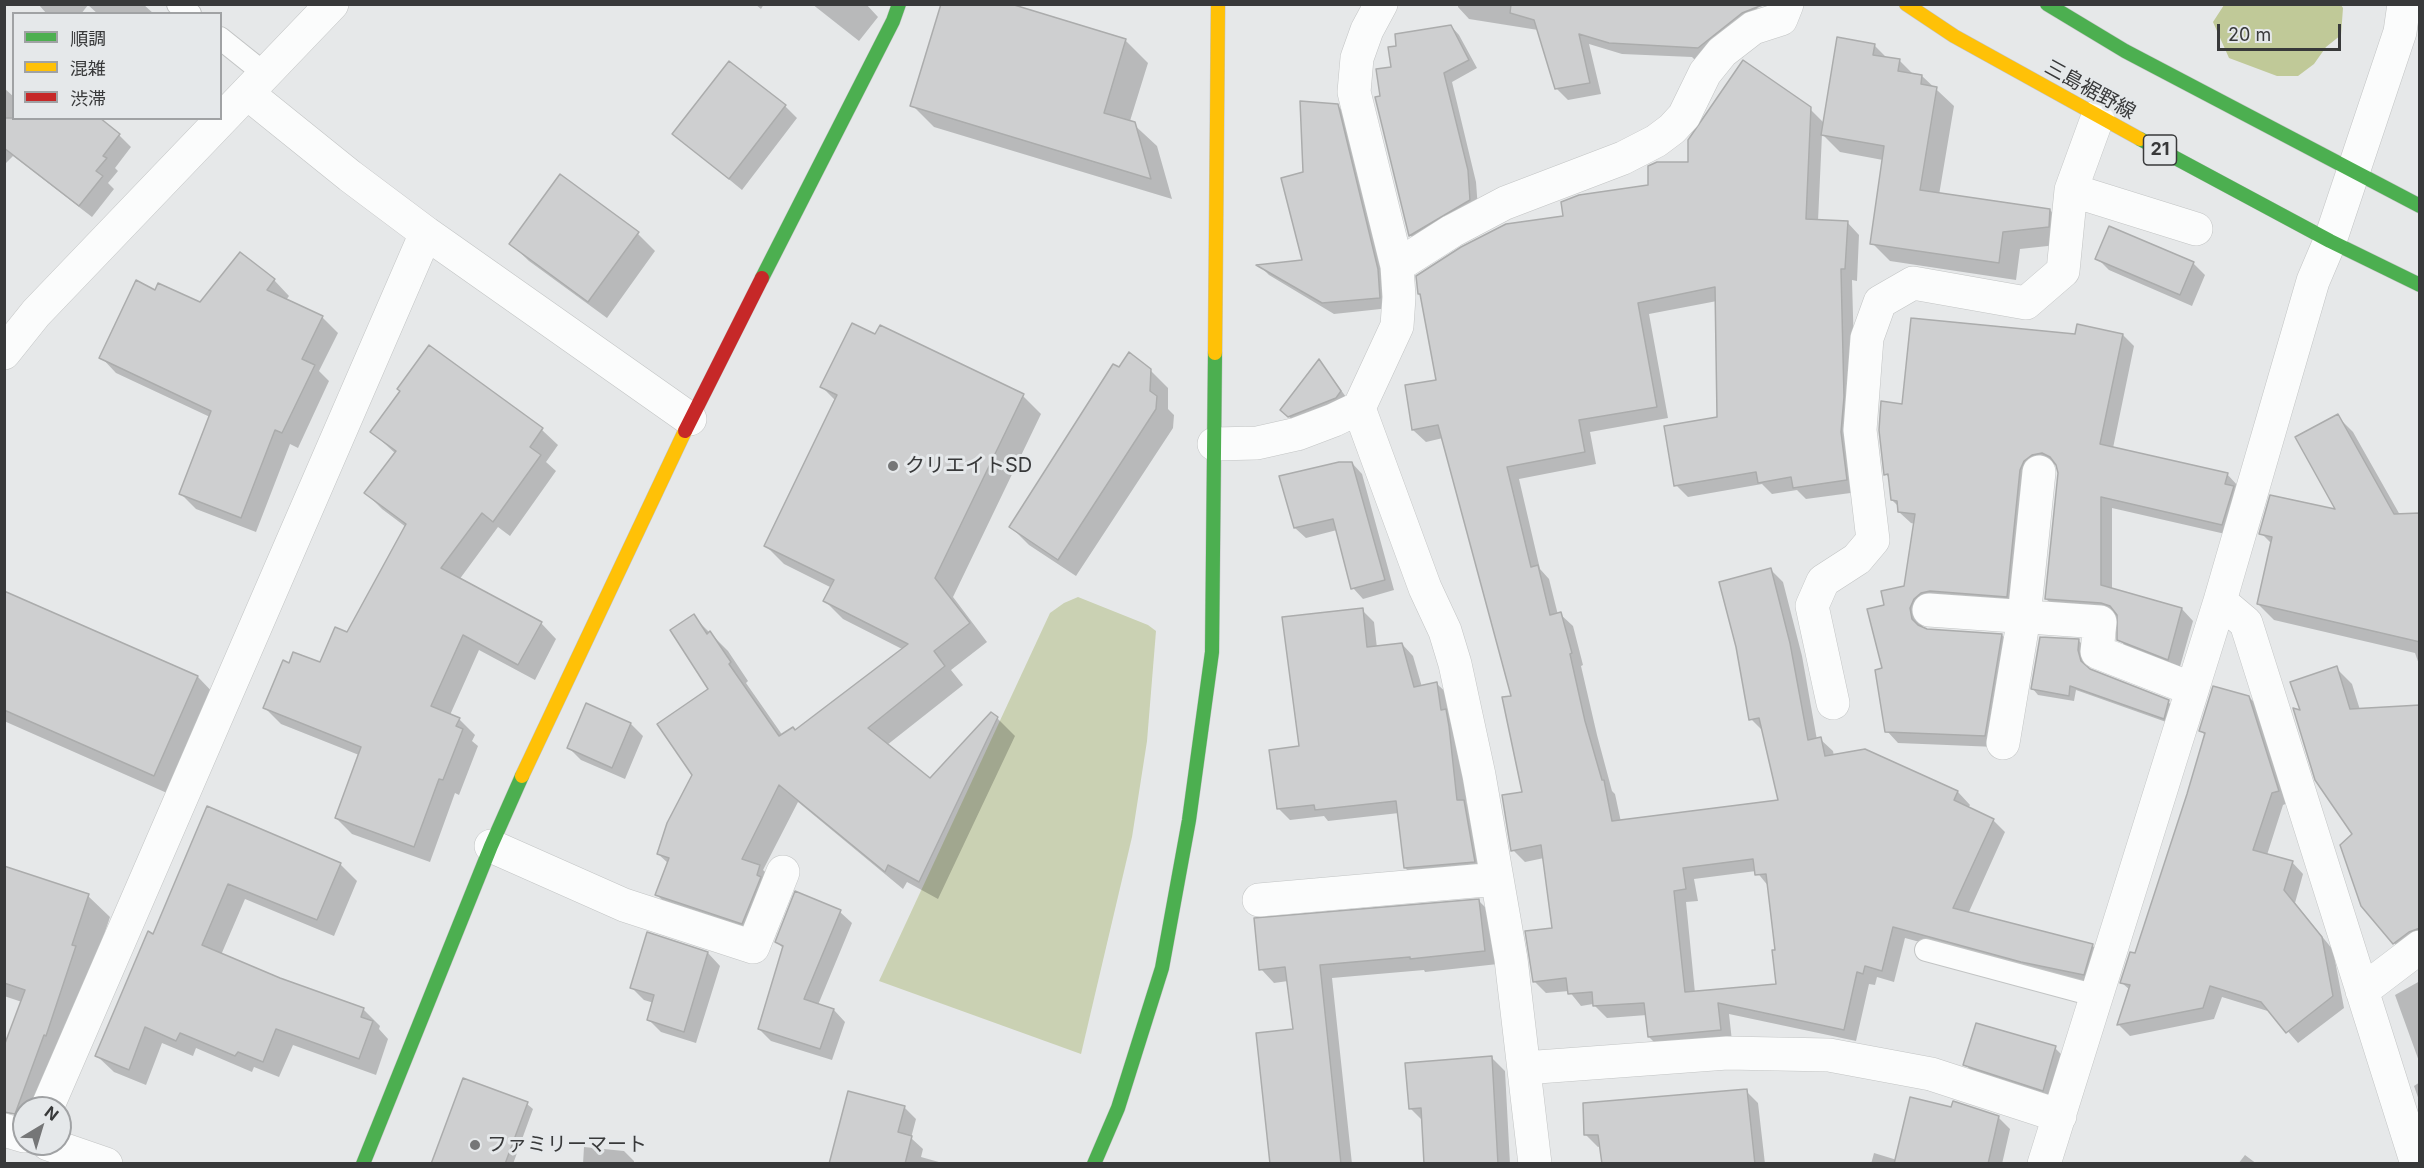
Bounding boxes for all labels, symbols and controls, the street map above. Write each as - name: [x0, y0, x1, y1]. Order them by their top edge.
- legend: [12, 12, 222, 120]
- scale bar: [2220, 12, 2344, 50]
- text: 20 m: [2228, 24, 2271, 45]
- text: 順調: [70, 28, 106, 49]
- street label: 三島裾野線: [2040, 55, 2140, 125]
- text: 混雑: [70, 58, 106, 79]
- text: 渋滞: [70, 88, 106, 109]
- road number: 21: [2144, 135, 2176, 165]
- place label: クリエイトSD: [905, 454, 1032, 478]
- marker: クリエイトSD: [886, 459, 900, 473]
- north arrow: [12, 1096, 72, 1156]
- text: N: [41, 1102, 63, 1125]
- place label: ファミリーマート: [487, 1133, 647, 1157]
- marker: ファミリーマート: [468, 1138, 482, 1152]

